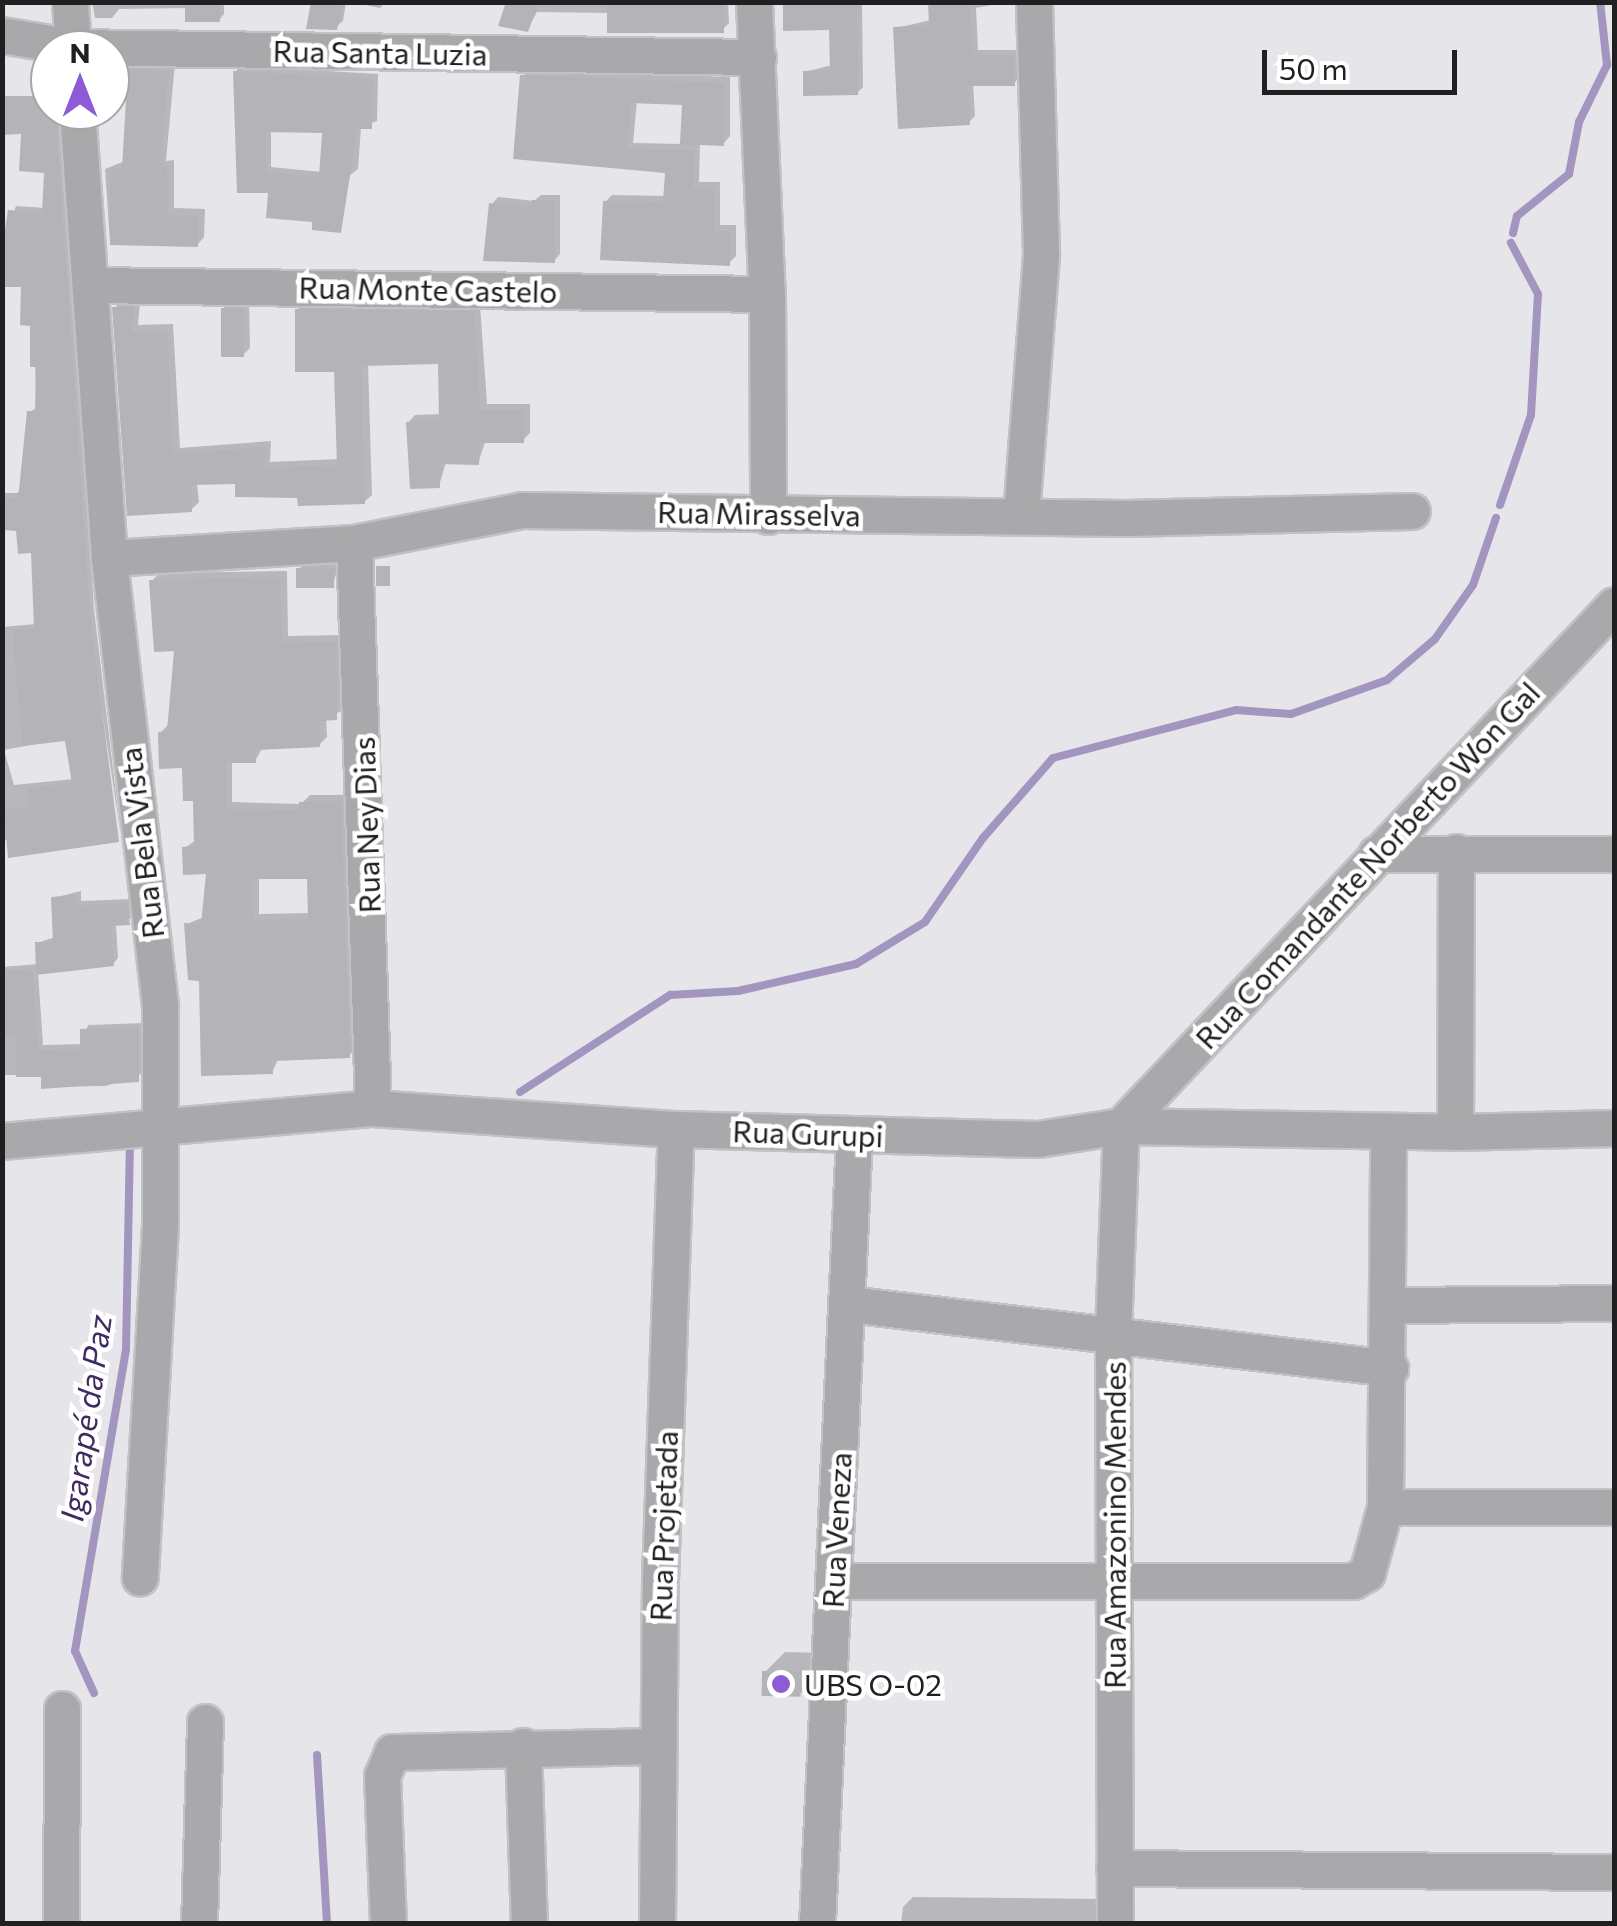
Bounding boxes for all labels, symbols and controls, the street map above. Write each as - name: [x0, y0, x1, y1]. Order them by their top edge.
- north arrow: [30, 30, 130, 130]
- scale bar: [1267, 30, 1462, 92]
- street label: Rua Santa Luzia: [272, 32, 488, 72]
- text: N: [70, 35, 91, 69]
- text: 50 m: [1279, 49, 1348, 86]
- street label: Rua Monte Castelo: [298, 269, 558, 309]
- street label: Rua Mirasselva: [657, 493, 861, 533]
- street label: Rua Comandante Norberto Won Gal: [1187, 674, 1547, 1056]
- street label: Rua Ney Dias: [345, 736, 387, 914]
- street label: Rua Bela Vista: [111, 745, 171, 941]
- street label: Rua Gurupi: [732, 1112, 884, 1154]
- water label: Igarapé da Paz: [52, 1312, 118, 1524]
- street label: Rua Amazonino Mendes: [1096, 1361, 1132, 1689]
- street label: Rua Projetada: [642, 1430, 684, 1622]
- street label: Rua Veneza: [814, 1451, 858, 1609]
- place label: UBS O-02: [804, 1666, 942, 1702]
- marker: UBS O-02: [768, 1671, 794, 1697]

